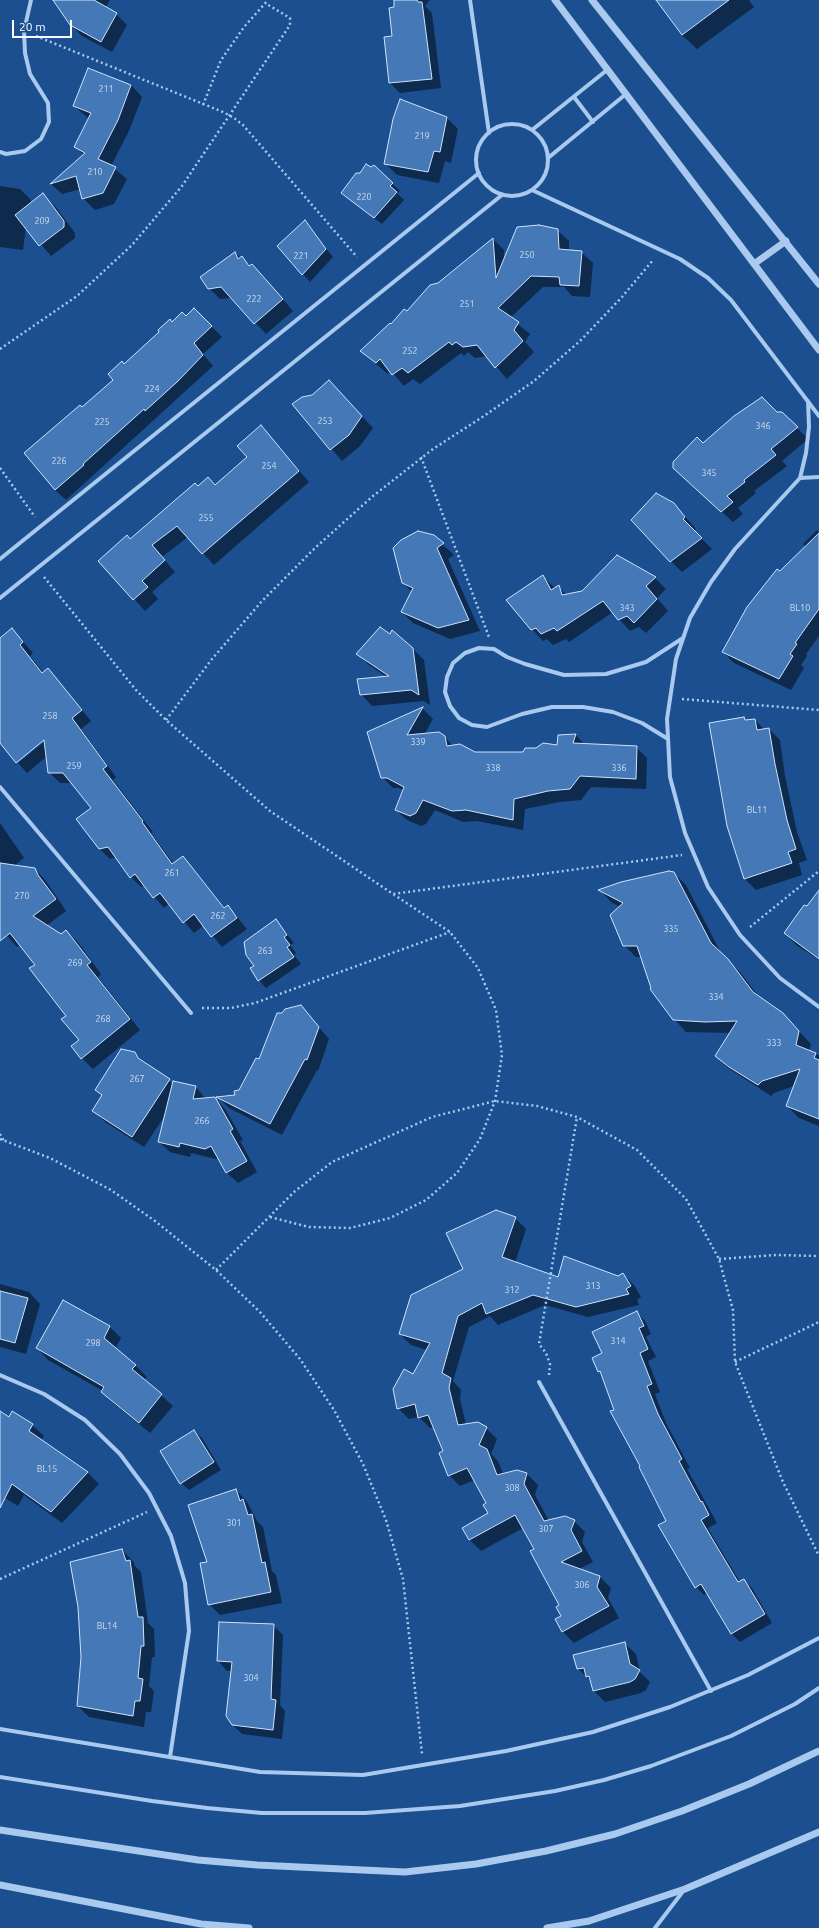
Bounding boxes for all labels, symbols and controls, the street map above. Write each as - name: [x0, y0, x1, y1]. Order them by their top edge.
- scale bar: [14, 12, 74, 38]
- text: 20 m: [19, 20, 46, 33]
- house number: 211: [98, 84, 114, 94]
- house number: 219: [414, 131, 430, 141]
- house number: 210: [87, 167, 103, 177]
- house number: 220: [356, 192, 372, 202]
- house number: 209: [34, 216, 50, 226]
- house number: 250: [519, 250, 535, 260]
- house number: 221: [293, 251, 309, 261]
- house number: 222: [246, 294, 262, 304]
- house number: 251: [459, 299, 475, 309]
- house number: 252: [402, 346, 418, 356]
- house number: 224: [144, 384, 160, 394]
- house number: 253: [317, 416, 333, 426]
- house number: 225: [94, 417, 110, 427]
- house number: 346: [755, 421, 771, 431]
- house number: 226: [51, 456, 67, 466]
- house number: 254: [261, 461, 277, 471]
- house number: 345: [701, 468, 717, 478]
- house number: 255: [198, 513, 214, 523]
- house number: 343: [619, 603, 635, 613]
- house number: BL10: [790, 603, 810, 613]
- house number: 258: [42, 711, 58, 721]
- house number: 339: [410, 737, 426, 747]
- house number: 259: [66, 761, 82, 771]
- house number: 338: [485, 763, 501, 773]
- house number: 336: [611, 763, 627, 773]
- house number: BL11: [747, 805, 767, 815]
- house number: 261: [164, 868, 180, 878]
- house number: 270: [14, 891, 30, 901]
- house number: 262: [210, 911, 226, 921]
- house number: 335: [663, 924, 679, 934]
- house number: 263: [257, 946, 273, 956]
- house number: 269: [67, 958, 83, 968]
- house number: 334: [708, 992, 724, 1002]
- house number: 268: [95, 1014, 111, 1024]
- house number: 333: [766, 1038, 782, 1048]
- house number: 267: [129, 1074, 145, 1084]
- house number: 266: [194, 1116, 210, 1126]
- house number: 313: [585, 1281, 601, 1291]
- house number: 312: [504, 1285, 520, 1295]
- house number: 314: [610, 1336, 626, 1346]
- house number: 298: [85, 1338, 101, 1348]
- house number: BL15: [37, 1464, 57, 1474]
- house number: 308: [504, 1483, 520, 1493]
- house number: 301: [226, 1518, 242, 1528]
- house number: 307: [538, 1524, 554, 1534]
- house number: 306: [574, 1580, 590, 1590]
- house number: BL14: [97, 1621, 117, 1631]
- house number: 304: [243, 1673, 259, 1683]

